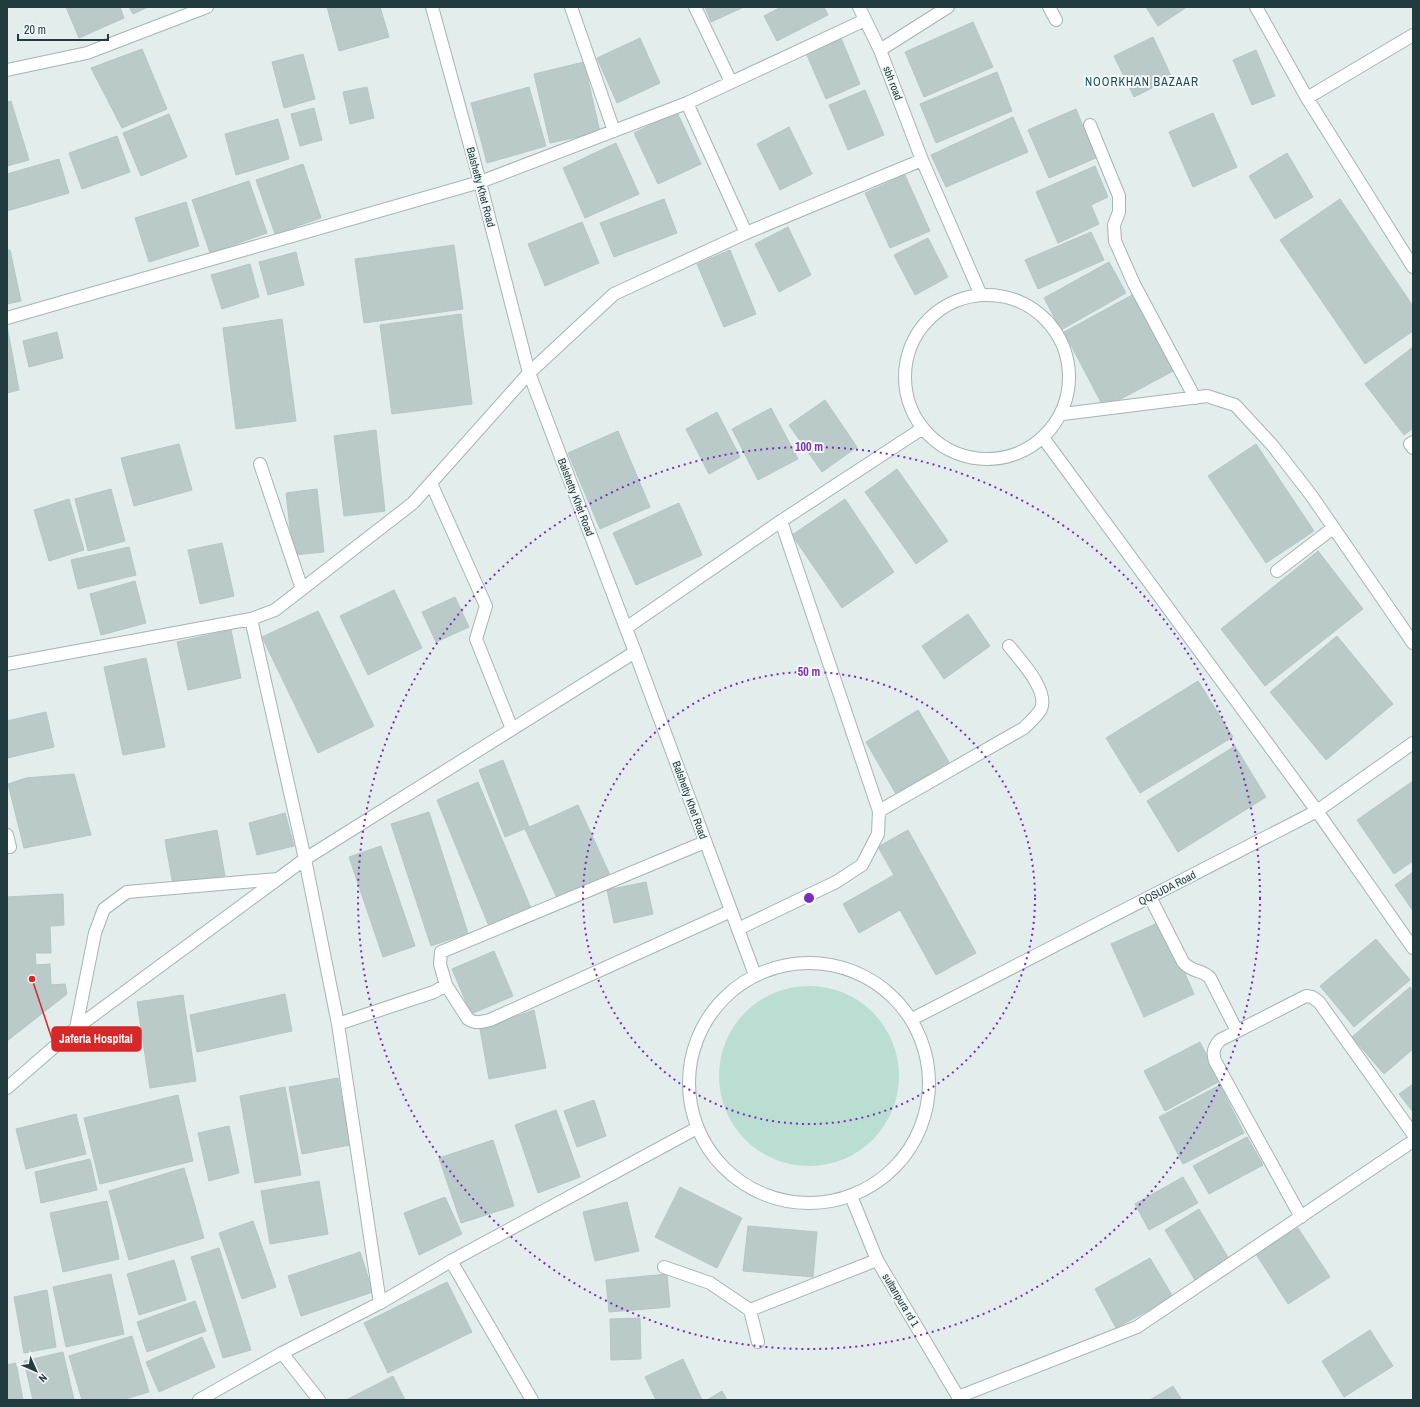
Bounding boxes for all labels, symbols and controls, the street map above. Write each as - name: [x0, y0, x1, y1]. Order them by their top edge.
- scale bar: [18, 16, 108, 42]
- text: 20 m: [24, 22, 46, 38]
- street label: sbh road: [880, 64, 906, 102]
- district label: NOORKHAN BAZAAR: [1085, 74, 1199, 90]
- street label: Balshetty Khet Road: [464, 145, 498, 229]
- text: 100 m: [795, 439, 823, 455]
- street label: Balshetty Khet Road: [555, 456, 597, 538]
- text: 50 m: [798, 664, 820, 680]
- street label: Balshetty Khet Road: [669, 759, 711, 841]
- street label: QQSUDA Road: [1136, 868, 1198, 908]
- centre of rings: [802, 891, 816, 905]
- callout: Jaferia Hospital: [52, 1027, 141, 1051]
- text: Jaferia Hospital: [59, 1031, 133, 1047]
- street label: sultanpura rd 1: [880, 1271, 922, 1329]
- north arrow: [16, 1351, 56, 1391]
- text: N: [36, 1371, 50, 1385]

